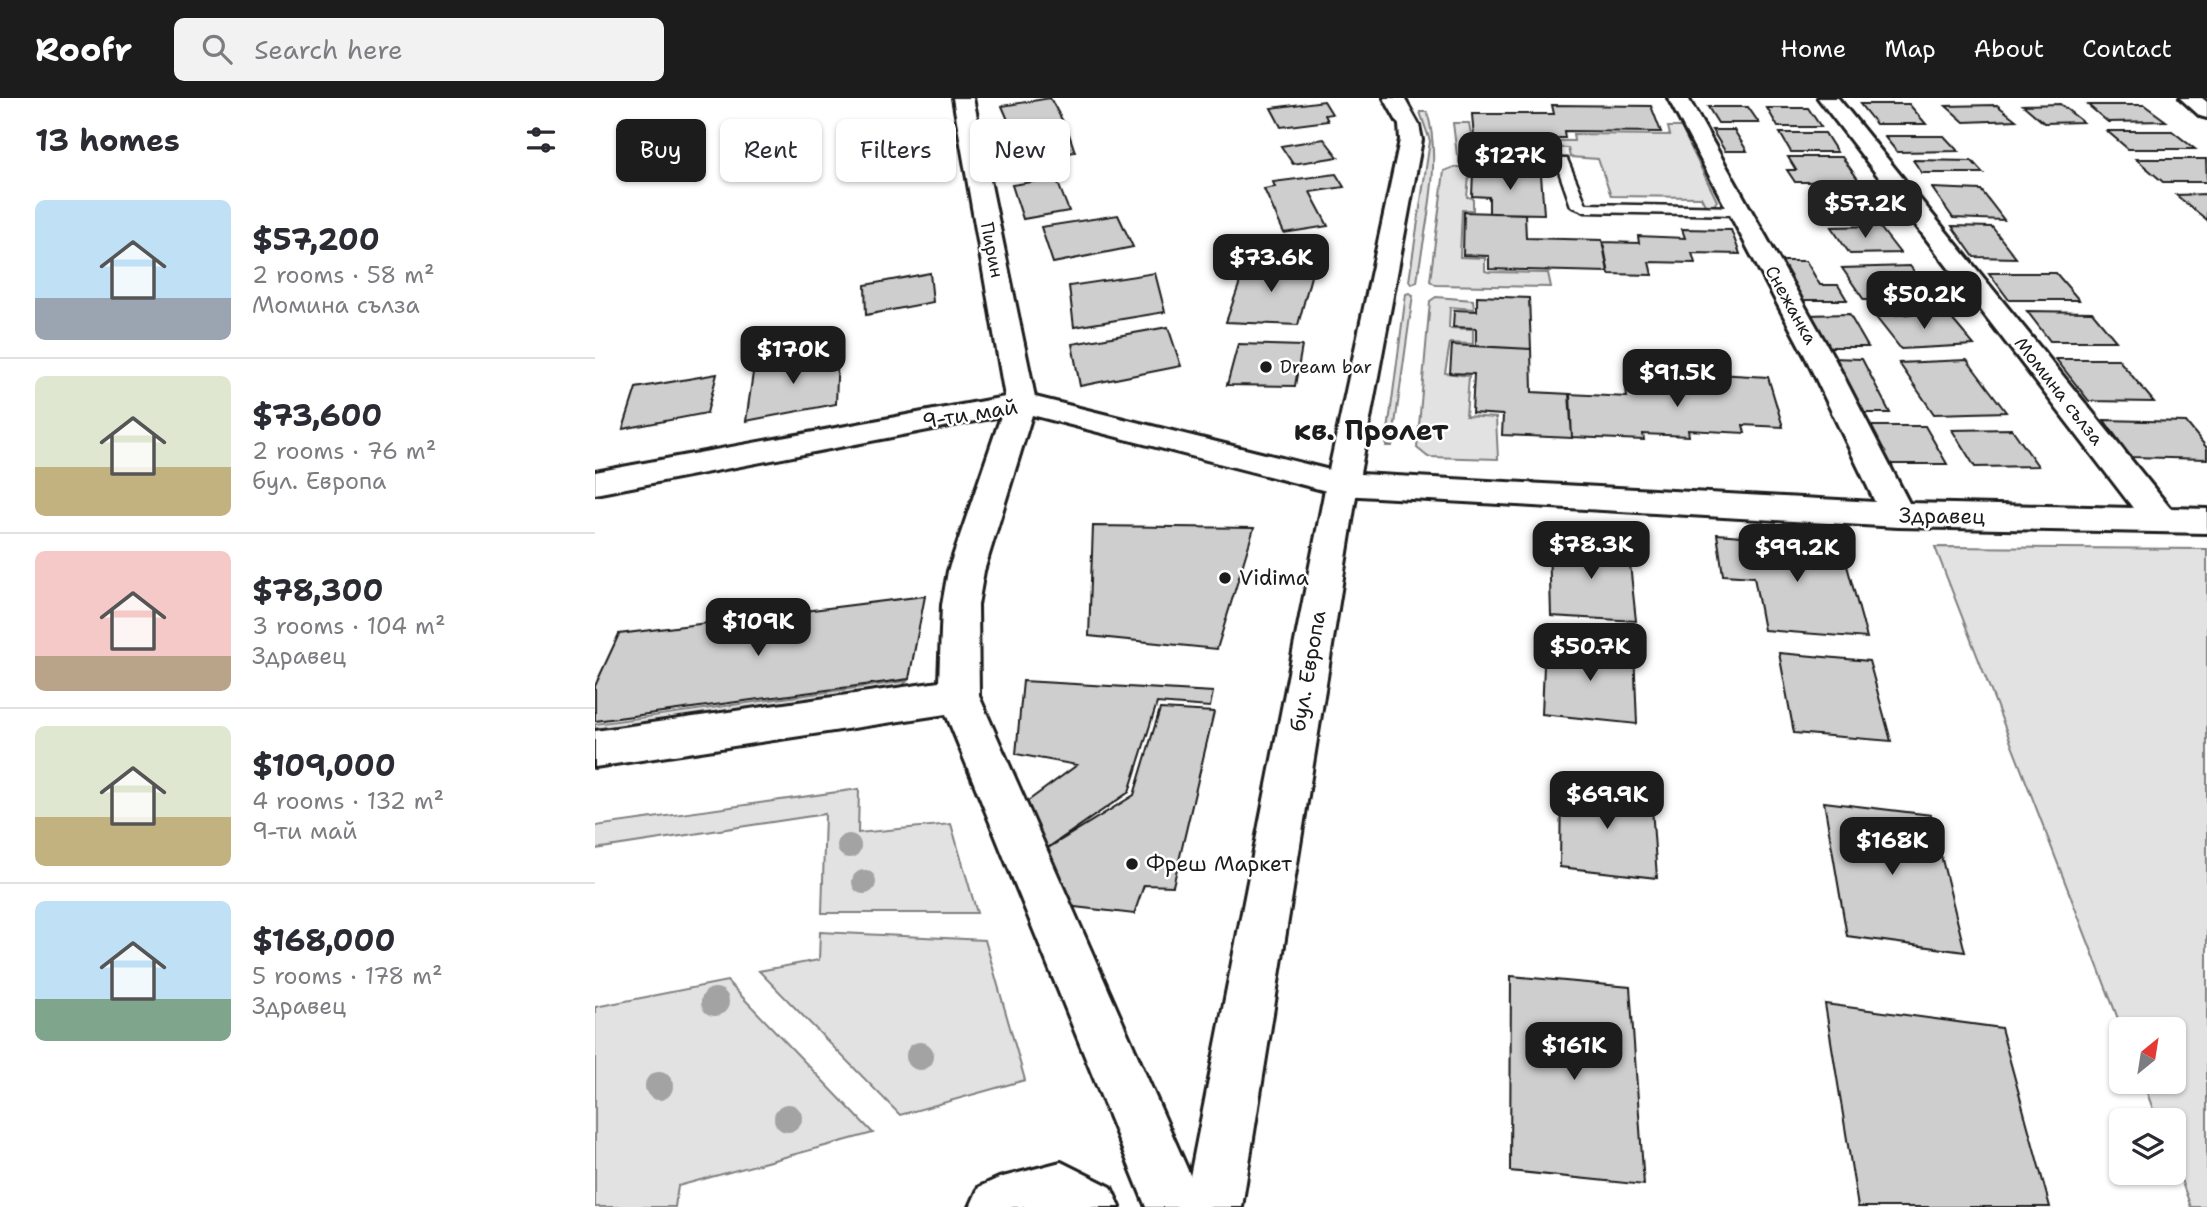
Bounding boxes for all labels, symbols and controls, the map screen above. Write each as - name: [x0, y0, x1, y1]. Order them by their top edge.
- search box: [174, 18, 664, 81]
- text: Roofr: [35, 27, 132, 72]
- icon: search: [198, 30, 236, 68]
- text: Search here: [254, 32, 403, 67]
- text: Home: [1780, 33, 1846, 65]
- text: Map: [1884, 33, 1936, 65]
- text: About: [1974, 33, 2044, 65]
- text: Contact: [2082, 33, 2172, 65]
- chip: Buy: [616, 119, 706, 182]
- chip: Rent: [720, 119, 822, 182]
- chip: Filters: [836, 119, 956, 182]
- chip: New: [970, 119, 1070, 182]
- text: 13 homes: [35, 120, 180, 161]
- icon: filters: [522, 121, 560, 159]
- pin: $127K: [1461, 132, 1559, 192]
- text: $127K: [1474, 140, 1546, 170]
- pin: $57.2K: [1808, 180, 1922, 240]
- text: $57.2K: [1824, 188, 1906, 218]
- text: $57,200: [252, 219, 380, 260]
- street label: Пирин: [975, 220, 1009, 280]
- icon: home: [91, 228, 175, 312]
- pin: $73.6K: [1214, 234, 1328, 294]
- text: $73.6K: [1229, 242, 1313, 272]
- text: 2 rooms · 58 m²: [252, 260, 435, 290]
- street label: Снежанка: [1759, 261, 1823, 349]
- pin: $50.2K: [1867, 272, 1981, 331]
- text: $50.2K: [1882, 279, 1966, 309]
- text: Момина сълза: [252, 290, 420, 320]
- pin: $170K: [744, 327, 842, 386]
- street label: Момина сълза: [2009, 332, 2109, 450]
- text: $170K: [757, 334, 829, 364]
- pin: $91.5K: [1620, 350, 1734, 409]
- place label: Dream bar: [1280, 355, 1372, 379]
- text: $91.5K: [1639, 357, 1715, 387]
- marker: Dream bar: [1258, 359, 1274, 375]
- street label: 9-ти май: [920, 393, 1020, 435]
- text: $73,600: [252, 395, 382, 436]
- icon: home: [91, 404, 175, 488]
- district label: кв. Пролет: [1294, 411, 1449, 449]
- text: 2 rooms · 76 m²: [252, 436, 436, 466]
- text: бул. Европа: [252, 466, 386, 496]
- street label: Здравец: [1899, 501, 1985, 531]
- pin: $78.3K: [1534, 522, 1648, 581]
- pin: $99.2K: [1740, 524, 1854, 584]
- text: $78.3K: [1549, 529, 1633, 559]
- text: $99.2K: [1755, 532, 1839, 562]
- place label: Vidima: [1239, 564, 1309, 592]
- text: $78,300: [252, 570, 383, 611]
- marker: Vidima: [1217, 570, 1233, 586]
- icon: home: [91, 579, 175, 663]
- pin: $109K: [709, 598, 807, 658]
- text: $109K: [722, 606, 794, 636]
- street label: бул. Европа: [1284, 608, 1332, 734]
- text: 3 rooms · 104 m²: [252, 611, 445, 641]
- pin: $50.7K: [1533, 624, 1647, 683]
- text: $50.7K: [1550, 631, 1630, 661]
- text: Здравец: [252, 641, 346, 671]
- text: $109,000: [252, 745, 396, 786]
- icon: home: [91, 754, 175, 838]
- pin: $69.9K: [1550, 772, 1664, 831]
- text: $69.9K: [1566, 779, 1648, 809]
- text: 4 rooms · 132 m²: [252, 786, 444, 816]
- text: 9-ти май: [252, 816, 357, 846]
- pin: $168K: [1843, 818, 1941, 877]
- text: $168K: [1856, 825, 1928, 855]
- place label: Фреш Маркет: [1146, 850, 1292, 878]
- marker: Фреш Маркет: [1124, 856, 1140, 872]
- text: $168,000: [252, 920, 396, 961]
- icon: home: [91, 929, 175, 1013]
- text: 5 rooms · 178 m²: [252, 961, 443, 991]
- text: Здравец: [252, 991, 346, 1021]
- north arrow: [2109, 1017, 2186, 1094]
- map controls: [2109, 1017, 2186, 1185]
- pin: $161K: [1525, 1023, 1623, 1082]
- text: $161K: [1541, 1030, 1607, 1060]
- button: layers: [2109, 1108, 2186, 1185]

